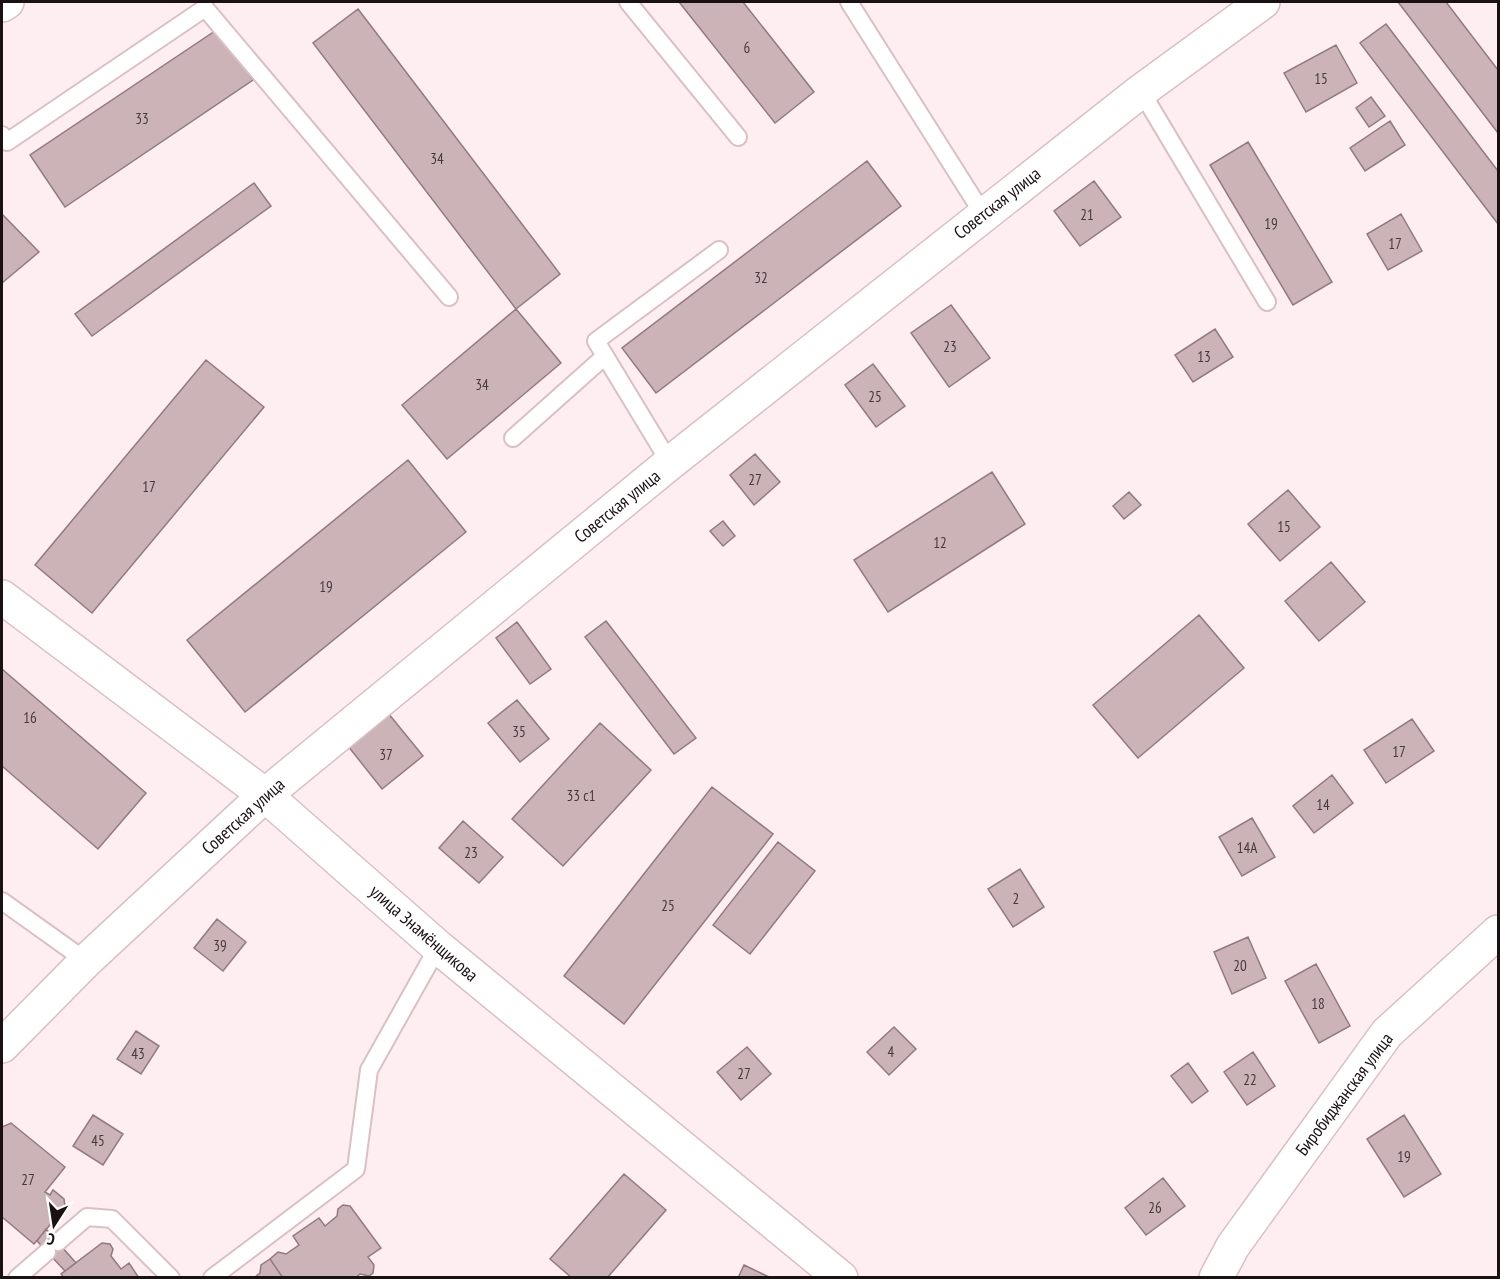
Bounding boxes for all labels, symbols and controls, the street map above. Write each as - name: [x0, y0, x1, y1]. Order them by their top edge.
- house number: 6: [744, 38, 751, 57]
- house number: 15: [1314, 69, 1328, 88]
- house number: 33: [135, 109, 149, 128]
- house number: 34: [430, 149, 444, 168]
- street label: Советская улица: [949, 162, 1045, 244]
- house number: 21: [1080, 205, 1094, 224]
- house number: 19: [1264, 214, 1278, 233]
- house number: 17: [1388, 234, 1402, 253]
- house number: 32: [754, 268, 768, 287]
- house number: 23: [943, 337, 957, 356]
- house number: 13: [1197, 347, 1211, 366]
- house number: 34: [475, 375, 489, 394]
- house number: 25: [868, 387, 882, 406]
- street label: Советская улица: [569, 464, 665, 548]
- house number: 27: [748, 470, 762, 489]
- house number: 17: [142, 477, 156, 496]
- house number: 15: [1277, 517, 1291, 536]
- house number: 12: [933, 533, 947, 552]
- house number: 19: [319, 577, 333, 596]
- house number: 16: [23, 708, 37, 727]
- house number: 35: [512, 722, 526, 741]
- house number: 17: [1392, 742, 1406, 761]
- house number: 37: [379, 745, 393, 764]
- street label: Советская улица: [197, 773, 289, 859]
- house number: 33 с1: [567, 786, 595, 805]
- house number: 14: [1316, 795, 1330, 814]
- house number: 14А: [1237, 838, 1258, 857]
- house number: 23: [464, 843, 478, 862]
- street label: улица Знамёнщикова: [365, 880, 483, 986]
- house number: 2: [1013, 889, 1019, 908]
- house number: 25: [661, 896, 675, 915]
- house number: 39: [213, 936, 227, 955]
- house number: 20: [1233, 956, 1247, 975]
- house number: 18: [1311, 994, 1325, 1013]
- street label: Биробиджанская улица: [1290, 1028, 1398, 1160]
- house number: 4: [888, 1042, 895, 1061]
- house number: 43: [131, 1044, 145, 1063]
- house number: 27: [737, 1064, 751, 1083]
- house number: 22: [1243, 1070, 1257, 1089]
- house number: 45: [91, 1131, 105, 1150]
- house number: 19: [1397, 1147, 1411, 1166]
- house number: 27: [21, 1170, 35, 1189]
- north arrow: [24, 1195, 84, 1255]
- house number: 26: [1148, 1198, 1162, 1217]
- text: С: [45, 1229, 57, 1250]

